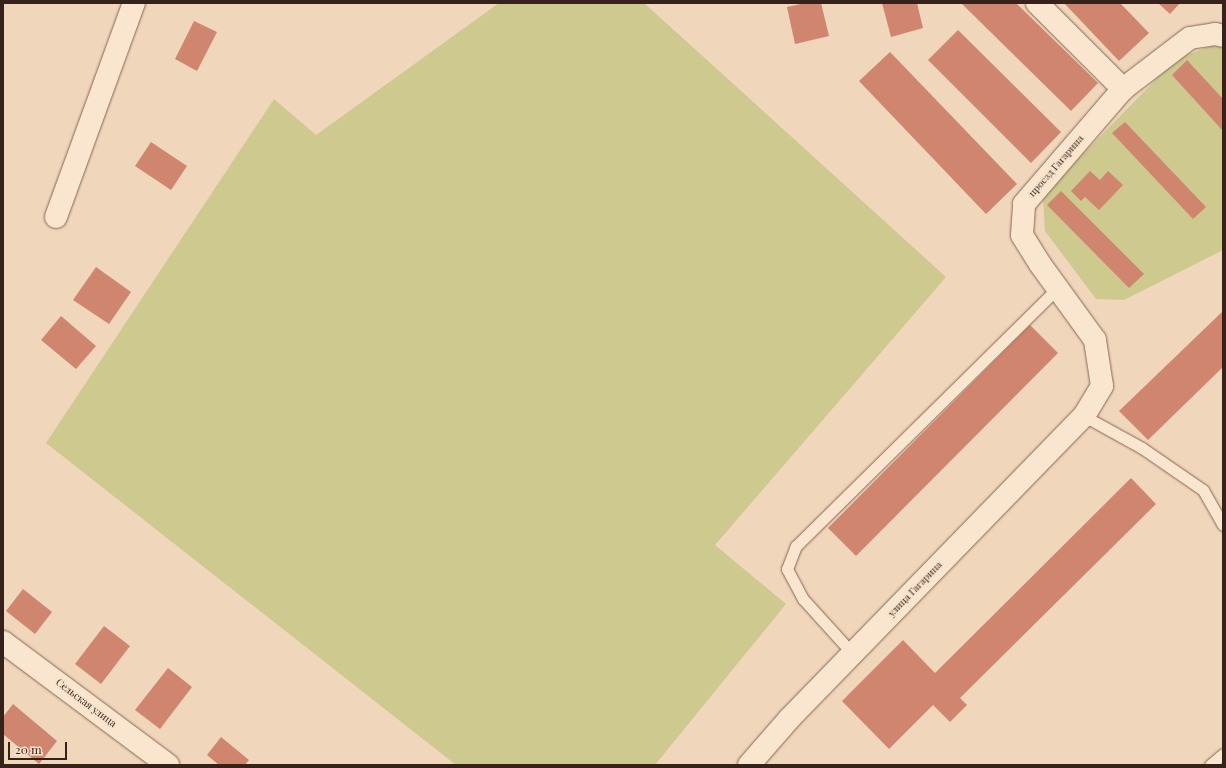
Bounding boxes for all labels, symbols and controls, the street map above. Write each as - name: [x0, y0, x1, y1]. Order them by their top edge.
- street label: проезд Гагарина: [1026, 133, 1086, 199]
- street label: улица Гагарина: [886, 559, 944, 619]
- street label: Сельская улица: [53, 676, 119, 730]
- scale bar: [10, 734, 69, 760]
- text: 20 m: [15, 741, 42, 757]

